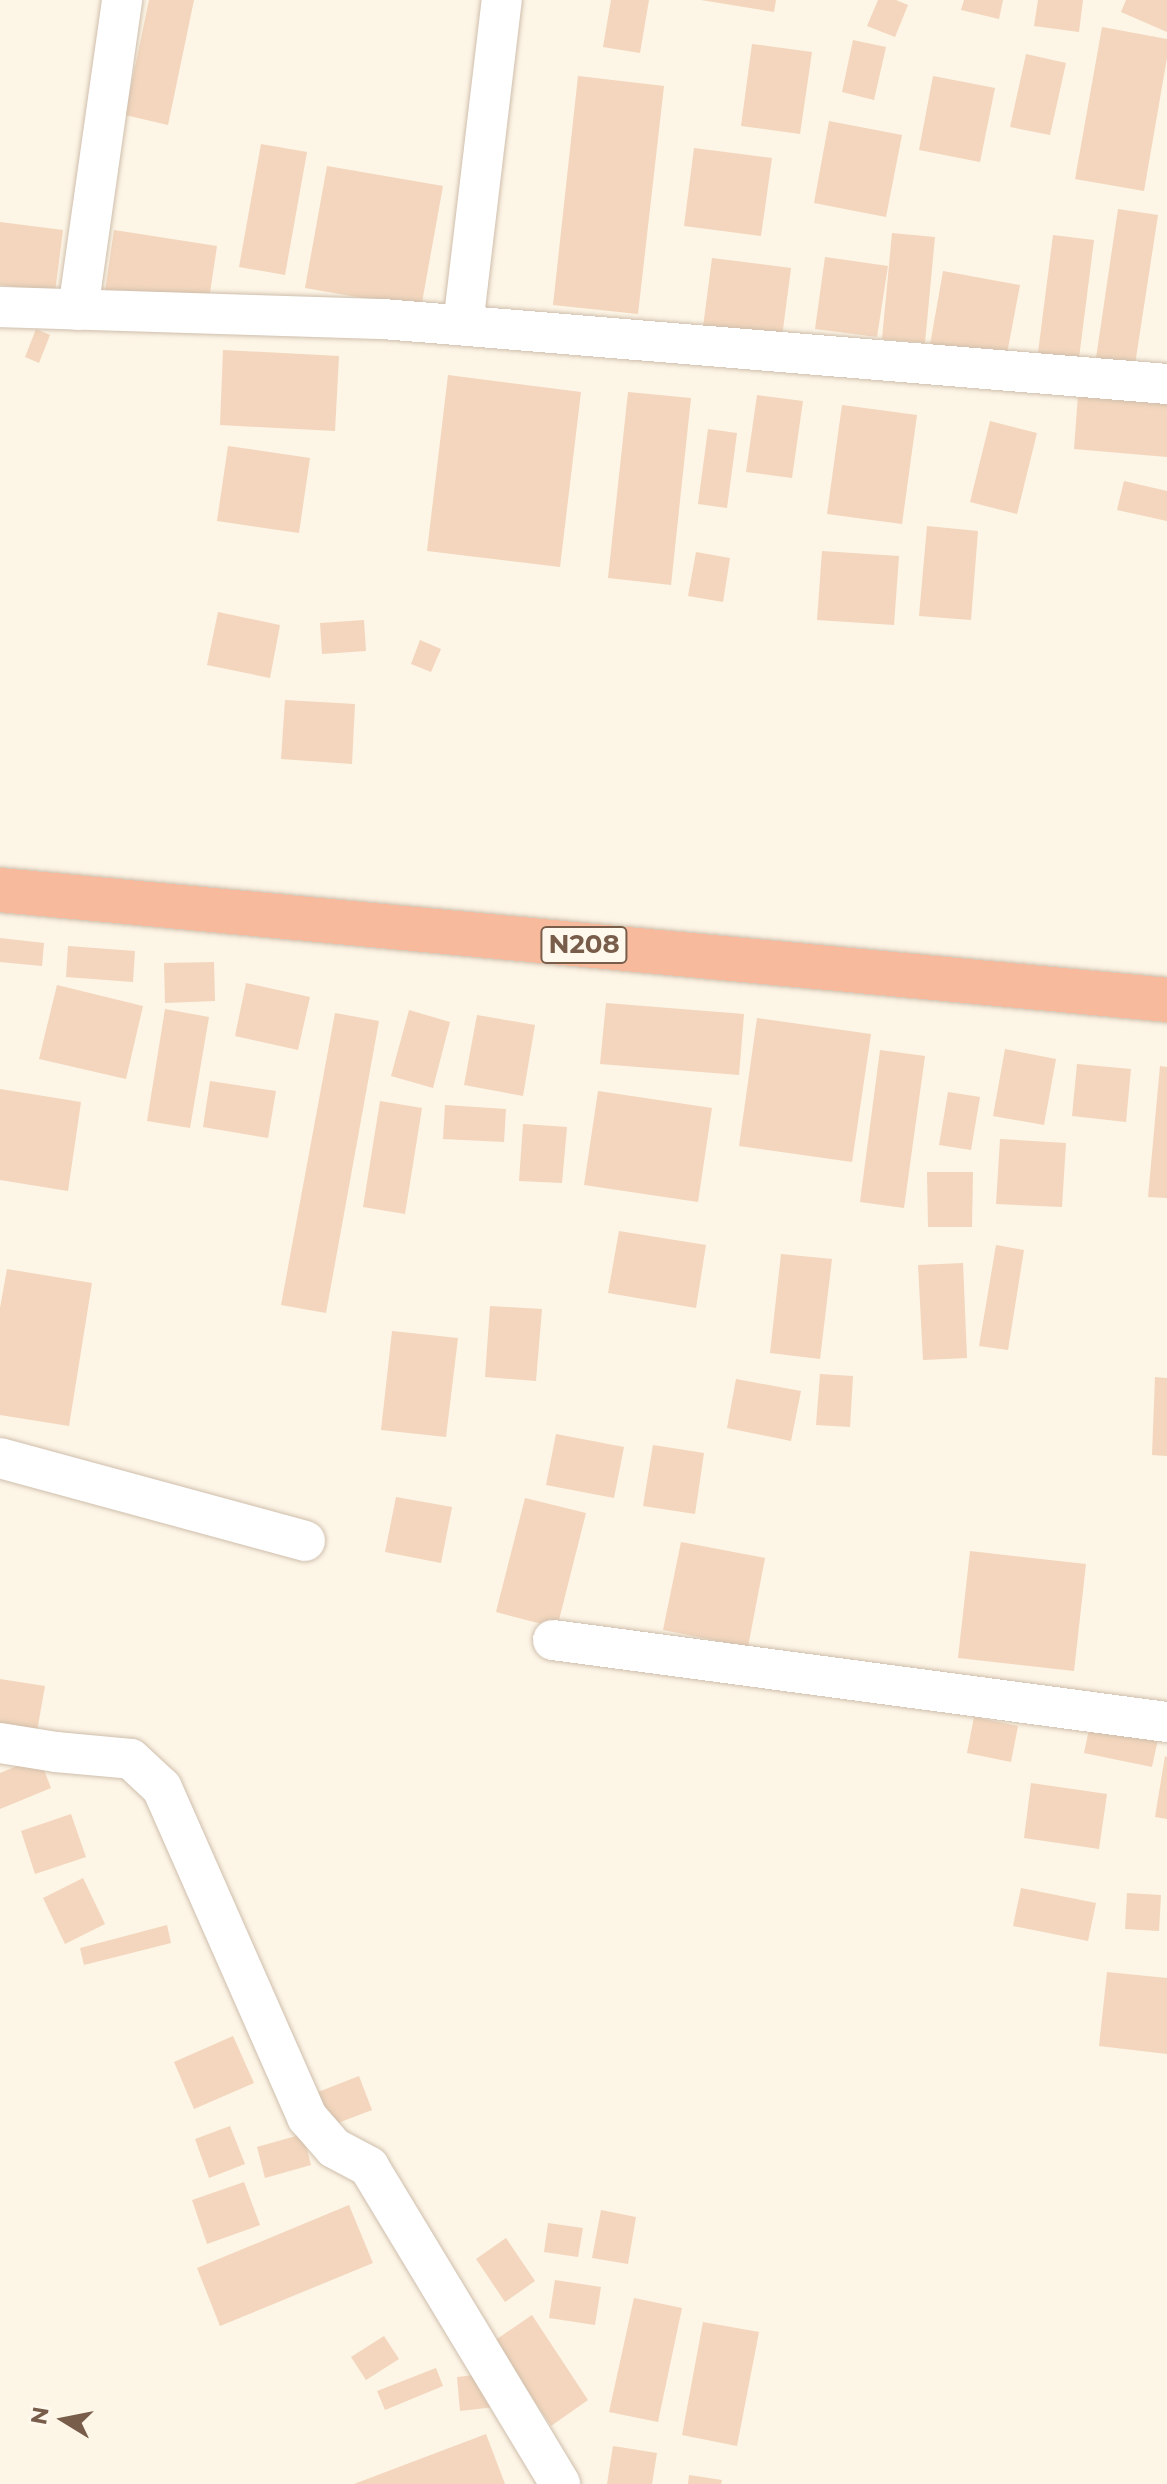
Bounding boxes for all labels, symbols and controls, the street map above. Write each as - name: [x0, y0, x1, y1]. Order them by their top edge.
- road number: N208: [540, 923, 628, 967]
- north arrow: [24, 2380, 104, 2460]
- text: N: [25, 2405, 55, 2427]

